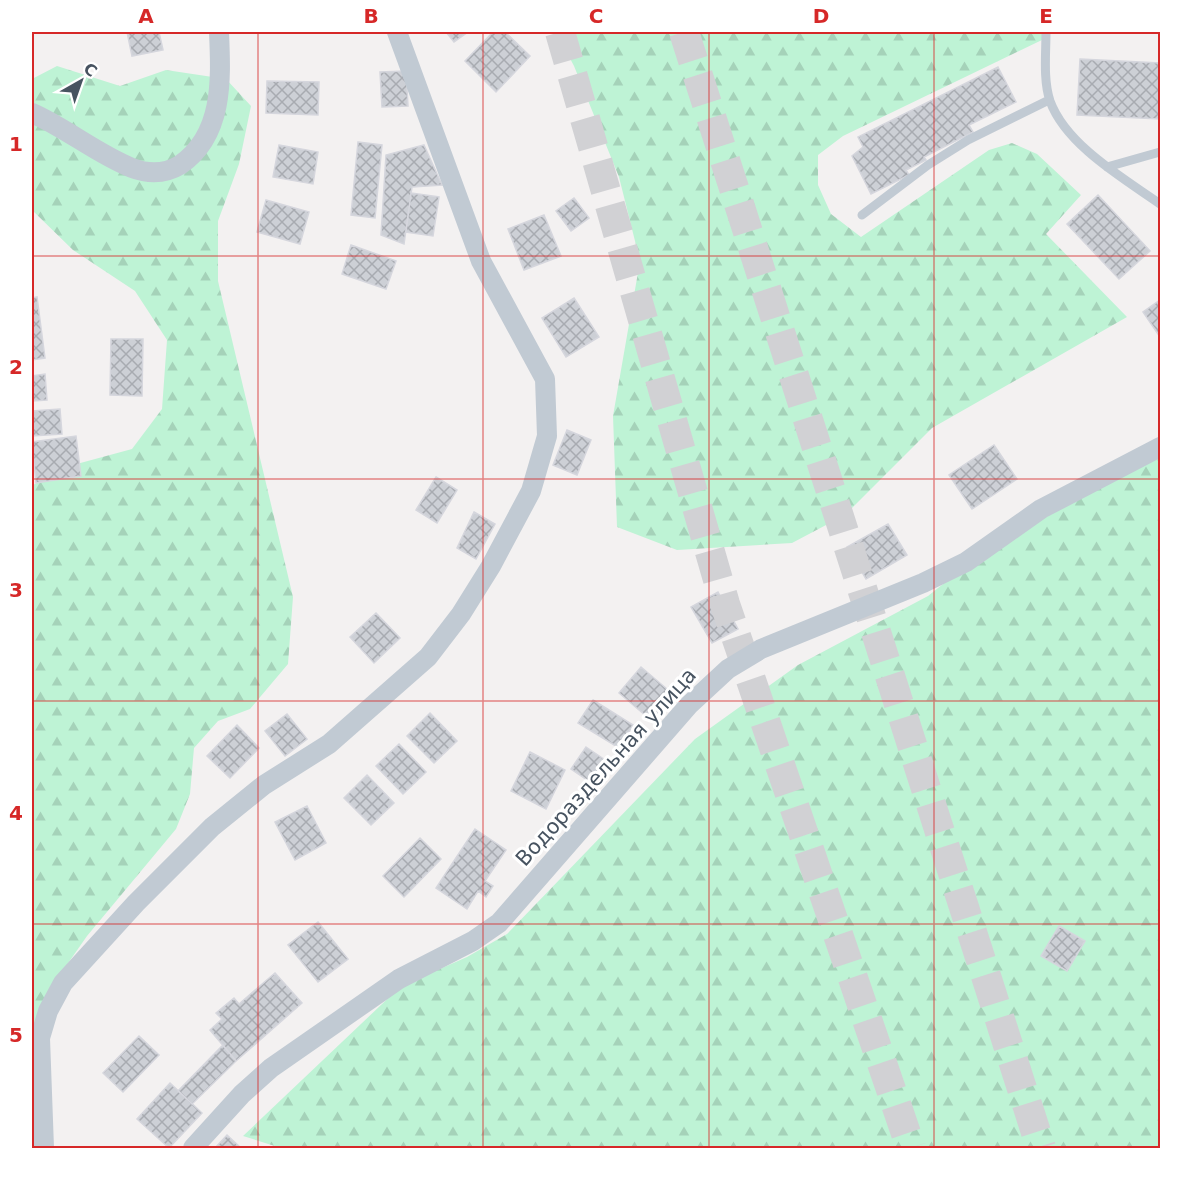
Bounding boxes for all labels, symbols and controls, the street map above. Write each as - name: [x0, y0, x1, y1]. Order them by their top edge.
- text: A: [138, 4, 154, 28]
- text: B: [363, 4, 379, 28]
- text: C: [589, 4, 603, 28]
- text: D: [813, 4, 829, 28]
- text: E: [1039, 4, 1053, 28]
- north arrow: [51, 51, 111, 111]
- text: С: [80, 59, 101, 81]
- text: 1: [9, 132, 23, 156]
- text: 2: [9, 355, 23, 379]
- text: 3: [9, 578, 23, 602]
- street label: Водораздельная улица: [511, 663, 701, 871]
- text: 4: [9, 801, 23, 825]
- text: 5: [9, 1023, 23, 1047]

